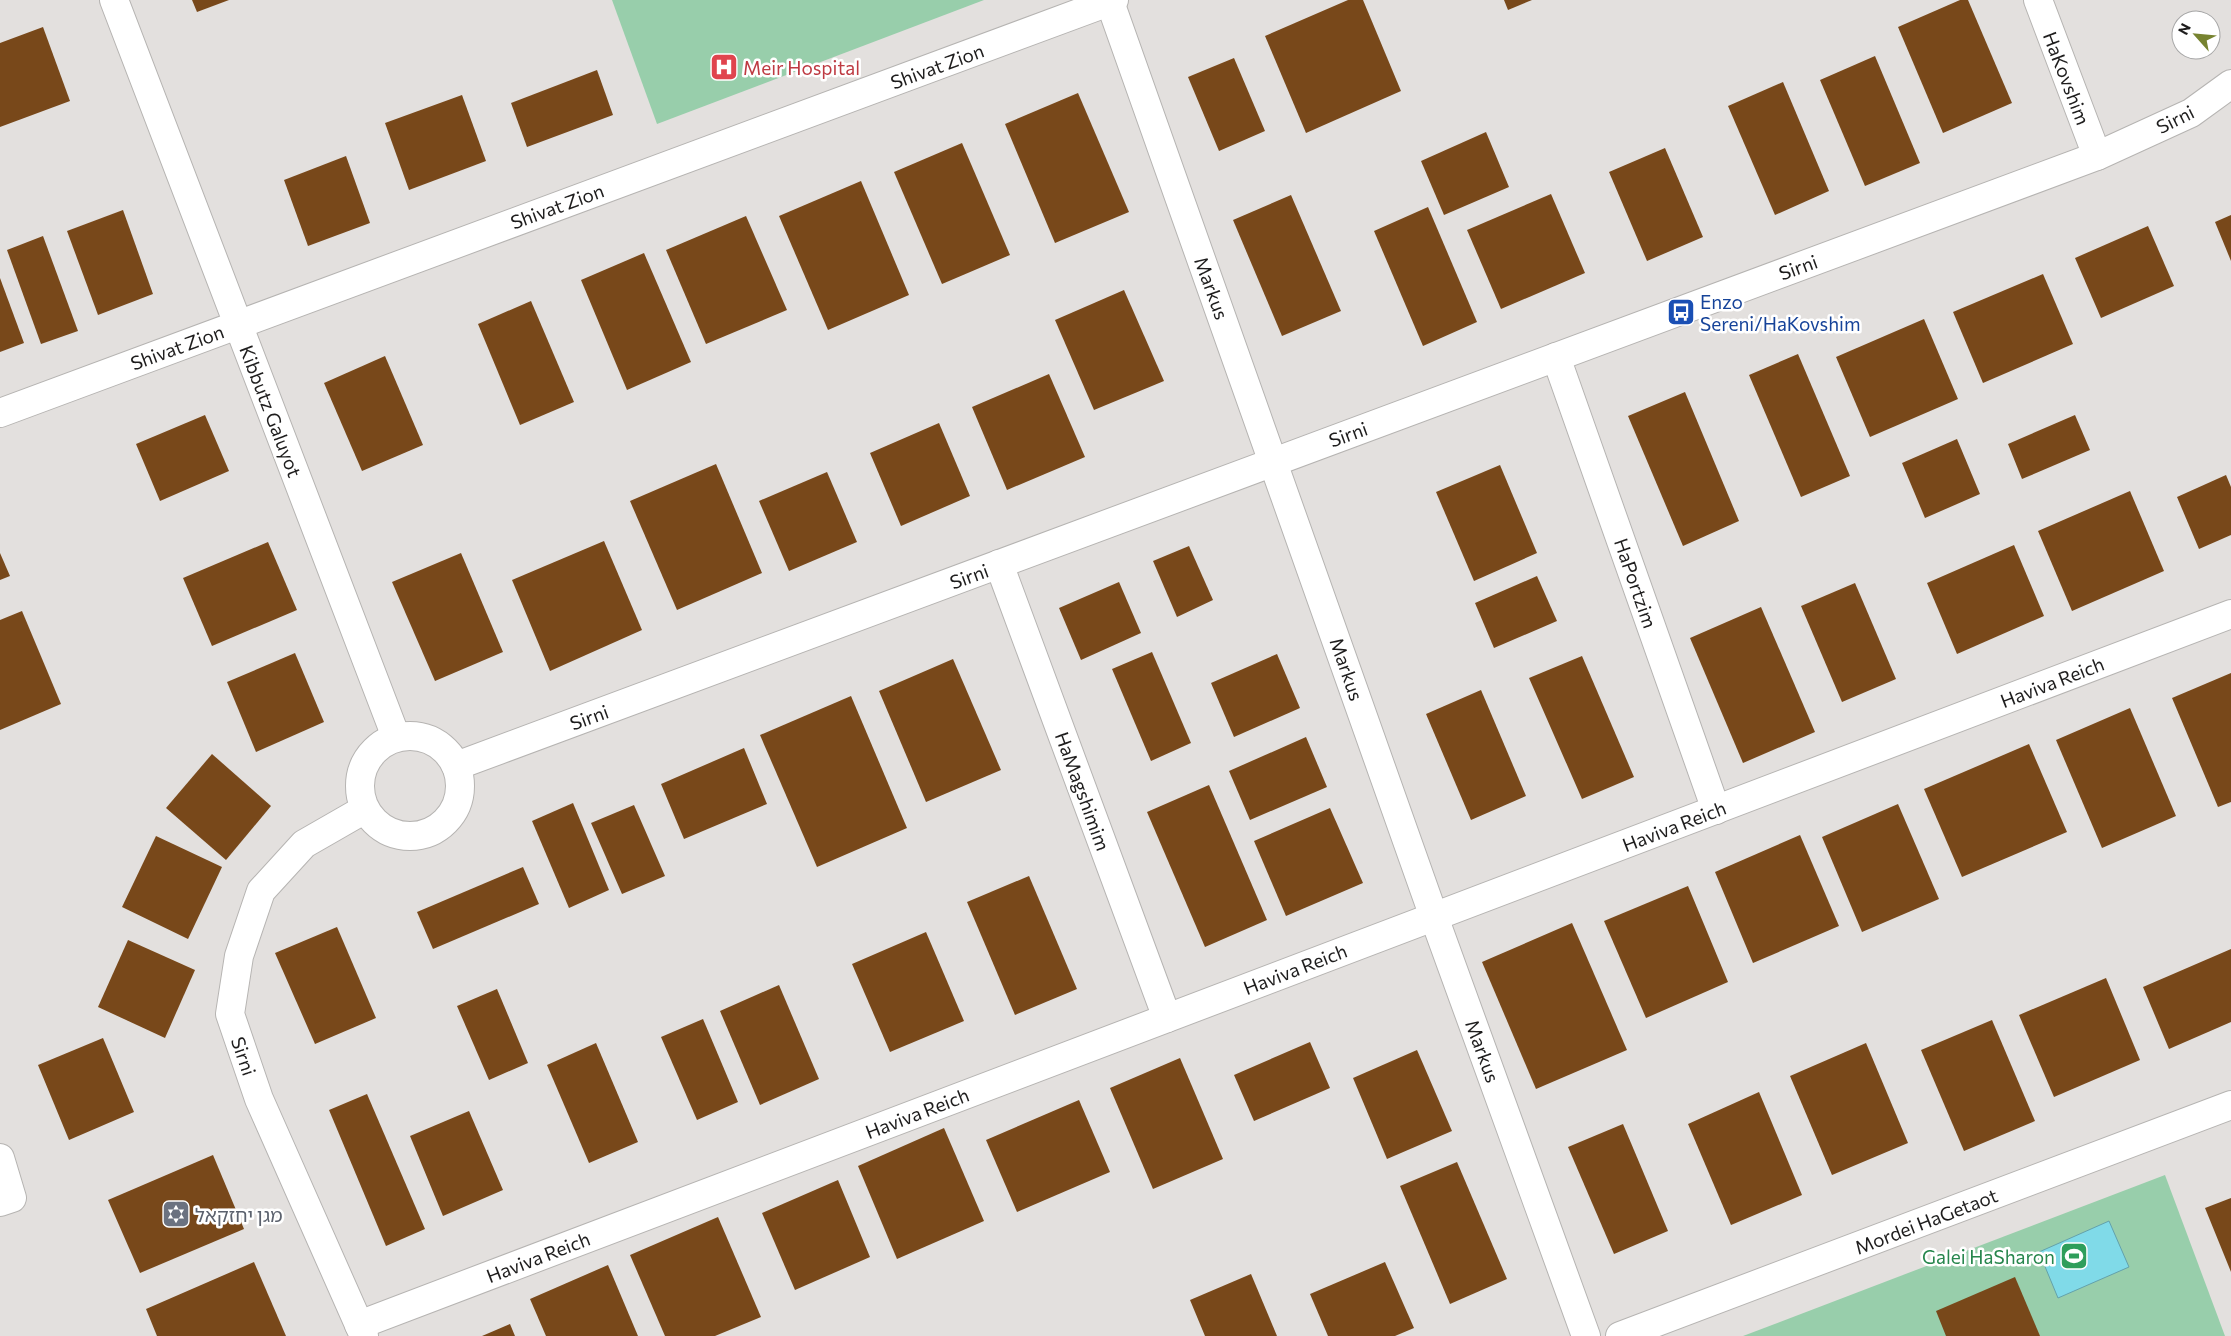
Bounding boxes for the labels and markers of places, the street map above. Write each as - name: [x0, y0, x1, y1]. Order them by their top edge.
- hospital icon: Meir Hospital: [709, 52, 739, 82]
- place label: Meir Hospital: [743, 56, 860, 79]
- place label: Enzo Sereni/HaKovshim: [1700, 290, 1861, 335]
- bus stop icon: Enzo Sereni/HaKovshim: [1666, 297, 1696, 327]
- synagogue icon: מגן יחזקאל: [161, 1199, 191, 1229]
- place label: מגן יחזקאל: [195, 1203, 283, 1226]
- sports icon: Galei HaSharon: [2059, 1241, 2089, 1271]
- place label: Galei HaSharon: [1922, 1245, 2055, 1268]

